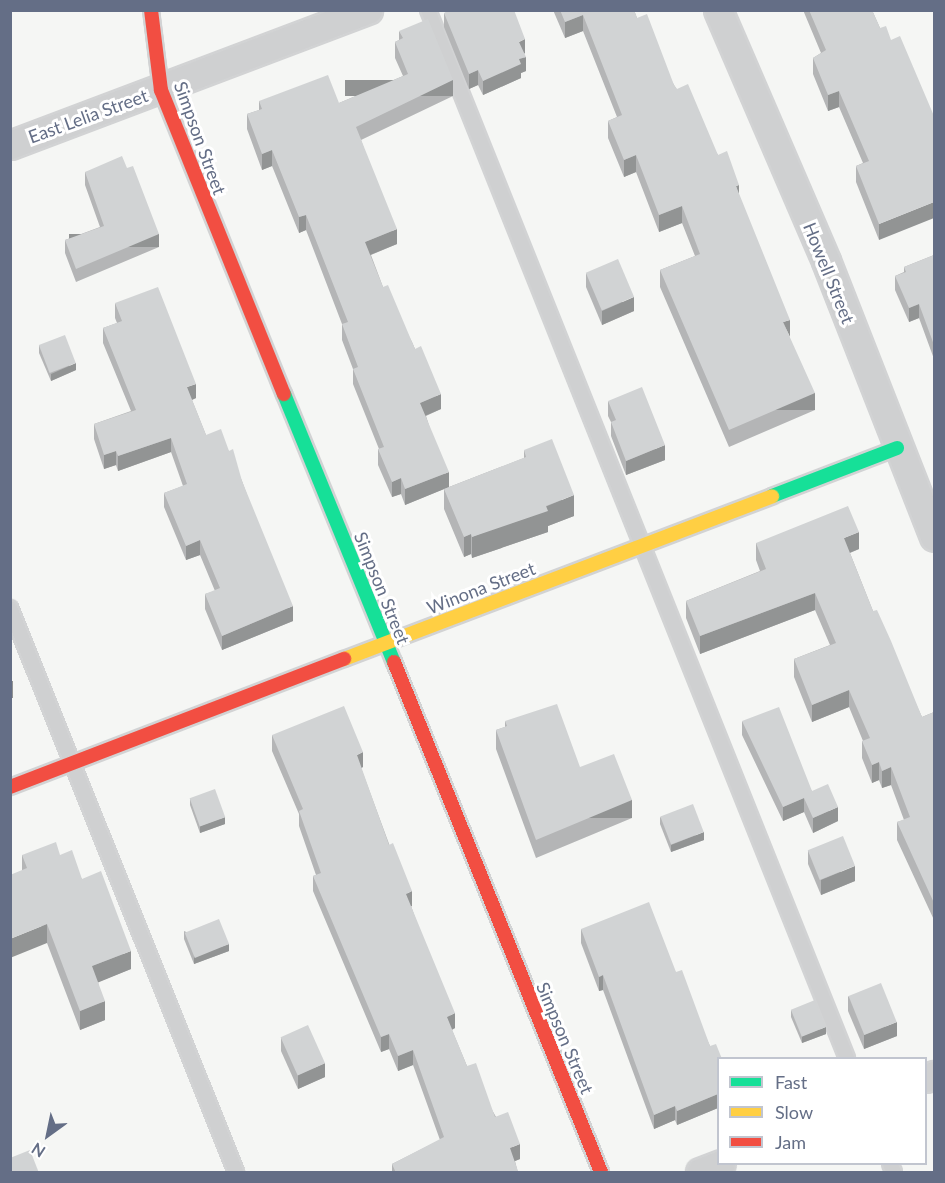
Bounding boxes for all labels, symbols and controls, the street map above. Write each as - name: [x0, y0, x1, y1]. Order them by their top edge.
- street label: Simpson Street: [170, 78, 230, 198]
- street label: East Lelia Street: [25, 84, 151, 148]
- street label: Howell Street: [799, 219, 859, 327]
- street label: Simpson Street: [350, 529, 414, 647]
- street label: Winona Street: [424, 557, 538, 619]
- street label: Simpson Street: [532, 979, 598, 1097]
- legend: [717, 1057, 927, 1165]
- text: Fast: [775, 1071, 807, 1093]
- text: Slow: [775, 1101, 813, 1123]
- north arrow: [18, 1105, 78, 1165]
- text: Jam: [775, 1131, 806, 1153]
- text: N: [28, 1139, 48, 1162]

